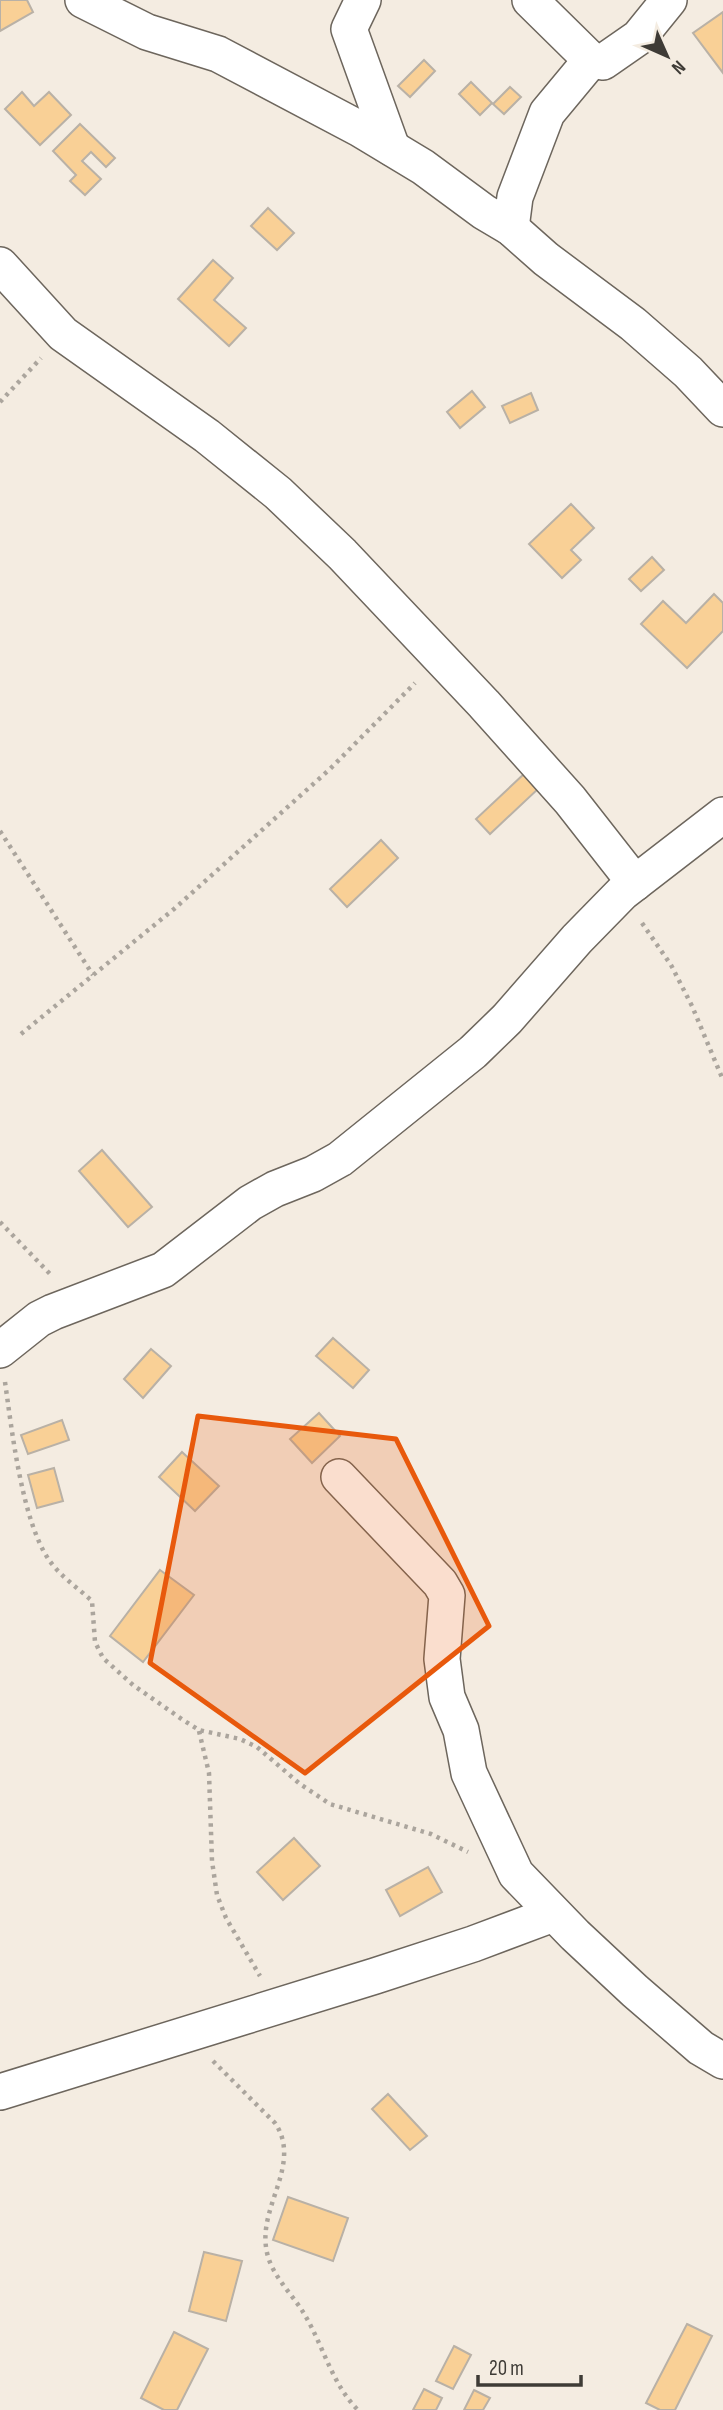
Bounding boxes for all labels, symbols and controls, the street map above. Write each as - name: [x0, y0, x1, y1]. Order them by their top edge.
- north arrow: [632, 21, 702, 91]
- text: N: [666, 55, 690, 79]
- scale bar: [478, 2344, 581, 2388]
- text: 20 m: [489, 2356, 524, 2381]

